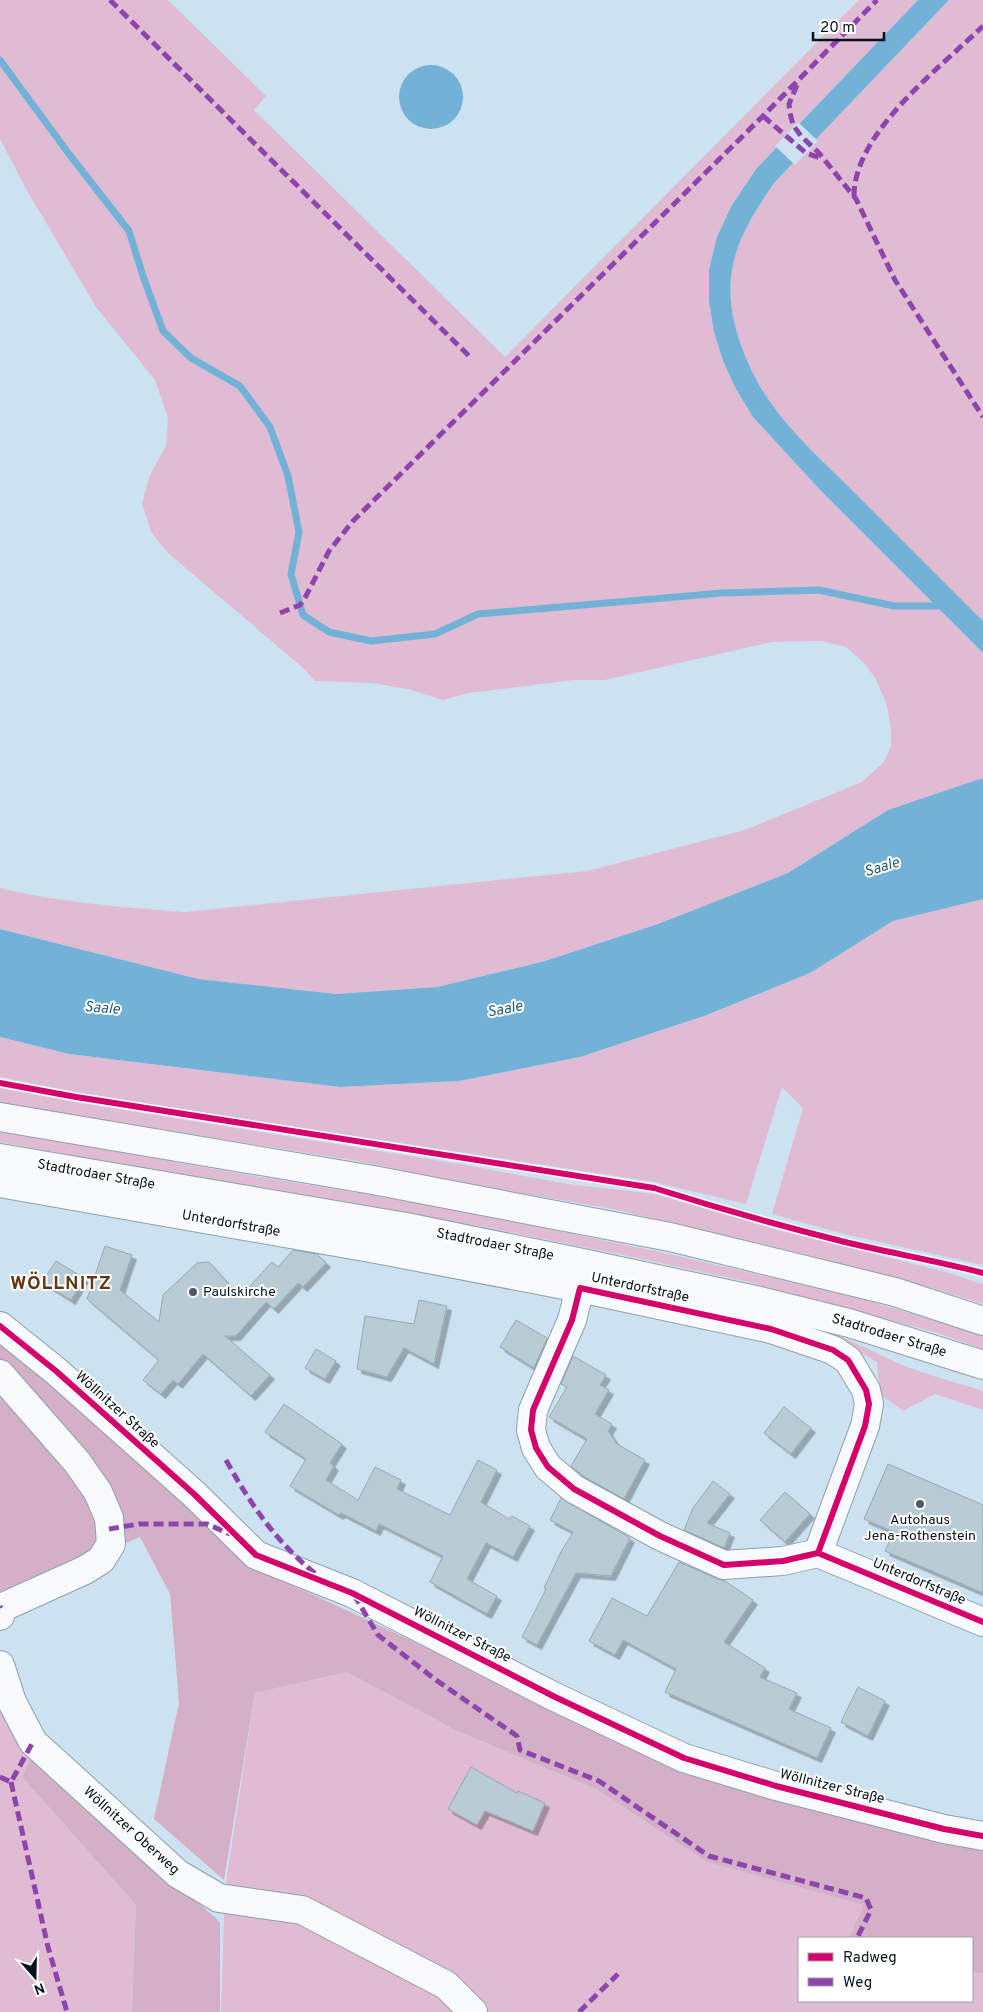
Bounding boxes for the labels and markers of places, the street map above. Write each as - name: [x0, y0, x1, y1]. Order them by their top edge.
- place label: Paulskirche: [203, 1284, 276, 1301]
- marker: Paulskirche: [187, 1286, 199, 1298]
- marker: Autohaus Jena-Rothenstein: [914, 1498, 926, 1510]
- place label: Autohaus Jena-Rothenstein: [864, 1512, 976, 1545]

